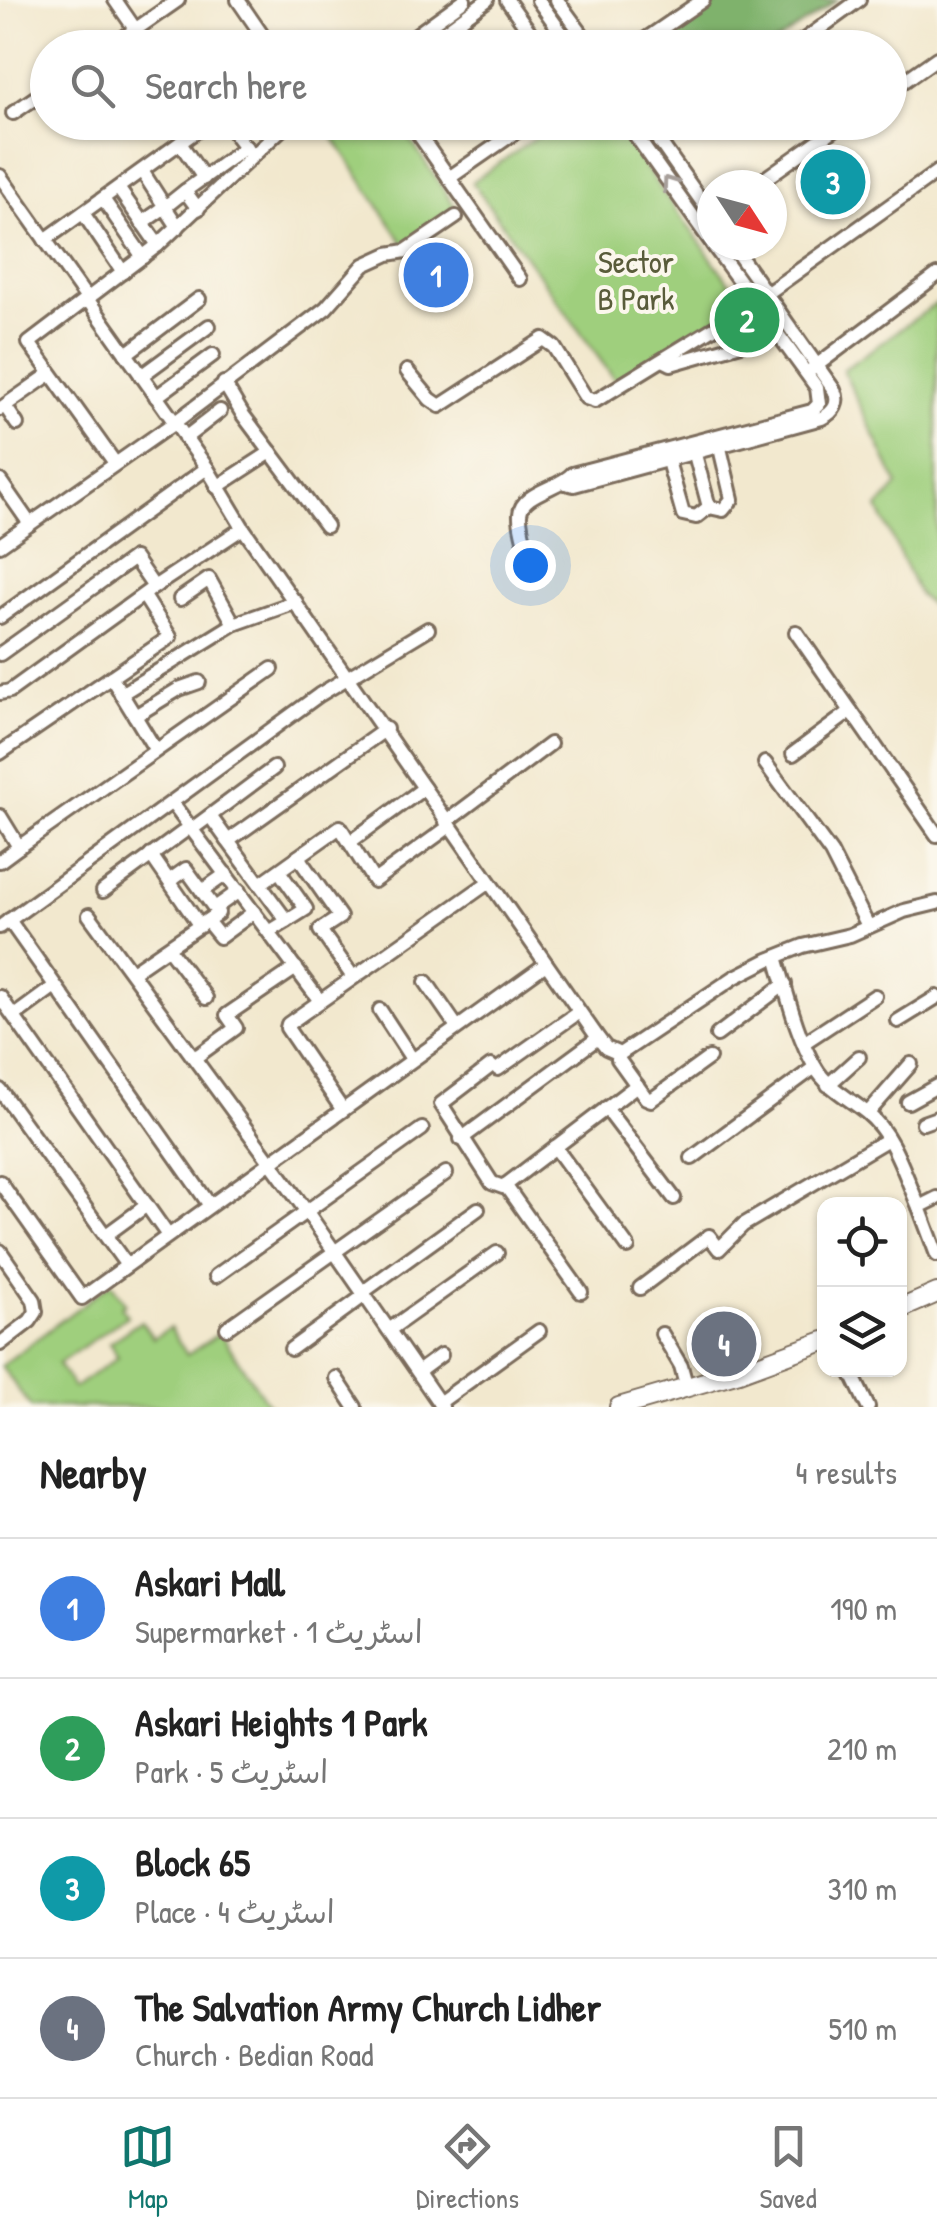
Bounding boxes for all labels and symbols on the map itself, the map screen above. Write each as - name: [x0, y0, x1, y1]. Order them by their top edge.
- pin: 3: [800, 144, 866, 220]
- north arrow: [697, 170, 787, 260]
- one-way arrow: [663, 176, 681, 194]
- pin: 1: [404, 238, 468, 312]
- park label: Sector B Park: [597, 240, 675, 320]
- pin: 2: [714, 282, 780, 358]
- your location: [505, 540, 556, 591]
- pin: 4: [692, 1306, 756, 1382]

